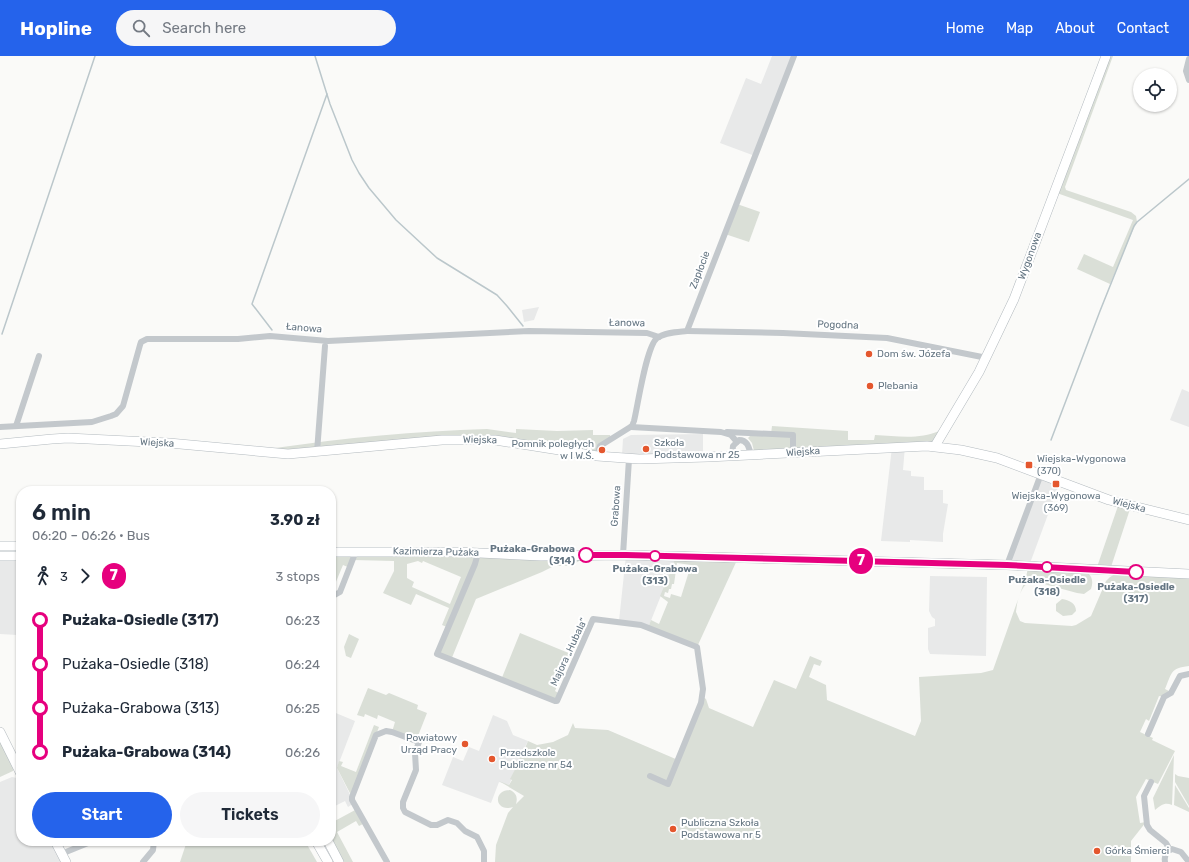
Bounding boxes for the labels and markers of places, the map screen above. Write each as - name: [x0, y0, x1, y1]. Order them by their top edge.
- place label: Dom św. Józefa: [877, 348, 950, 360]
- marker: Dom św. Józefa: [864, 349, 874, 359]
- place label: Plebania: [878, 380, 918, 392]
- marker: Plebania: [865, 381, 875, 391]
- place label: Szkoła Podstawowa nr 25: [654, 437, 740, 461]
- place label: Pomnik poległych w I W.Ś.: [512, 438, 594, 462]
- marker: Szkoła Podstawowa nr 25: [641, 444, 651, 454]
- marker: Pomnik poległych w I W.Ś.: [597, 445, 607, 455]
- place label: Wiejska-Wygonowa (370): [1037, 453, 1126, 477]
- marker: Wiejska-Wygonowa (370): [1024, 460, 1034, 470]
- marker: Wiejska-Wygonowa (369): [1051, 479, 1061, 489]
- place label: Wiejska-Wygonowa (369): [1011, 490, 1101, 514]
- place label: Pużaka-Grabowa (314): [490, 543, 575, 567]
- marker: Pużaka-Grabowa (314): [578, 547, 594, 563]
- marker: Pużaka-Grabowa (313): [649, 550, 661, 562]
- marker: Pużaka-Osiedle (318): [1041, 561, 1053, 573]
- place label: Pużaka-Grabowa (313): [613, 563, 698, 587]
- marker: Pużaka-Osiedle (317): [1128, 564, 1144, 580]
- place label: Pużaka-Osiedle (318): [1008, 574, 1086, 598]
- place label: Pużaka-Osiedle (317): [1097, 581, 1175, 605]
- place label: Powiatowy Urząd Pracy: [401, 732, 457, 756]
- marker: Powiatowy Urząd Pracy: [460, 739, 470, 749]
- place label: Przedszkole Publiczne nr 54: [500, 747, 572, 771]
- marker: Przedszkole Publiczne nr 54: [487, 754, 497, 764]
- place label: Publiczna Szkoła Podstawowa nr 5: [681, 817, 761, 841]
- marker: Publiczna Szkoła Podstawowa nr 5: [668, 824, 678, 834]
- place label: Górka Śmierci: [1105, 845, 1169, 857]
- marker: Górka Śmierci: [1092, 846, 1102, 856]

